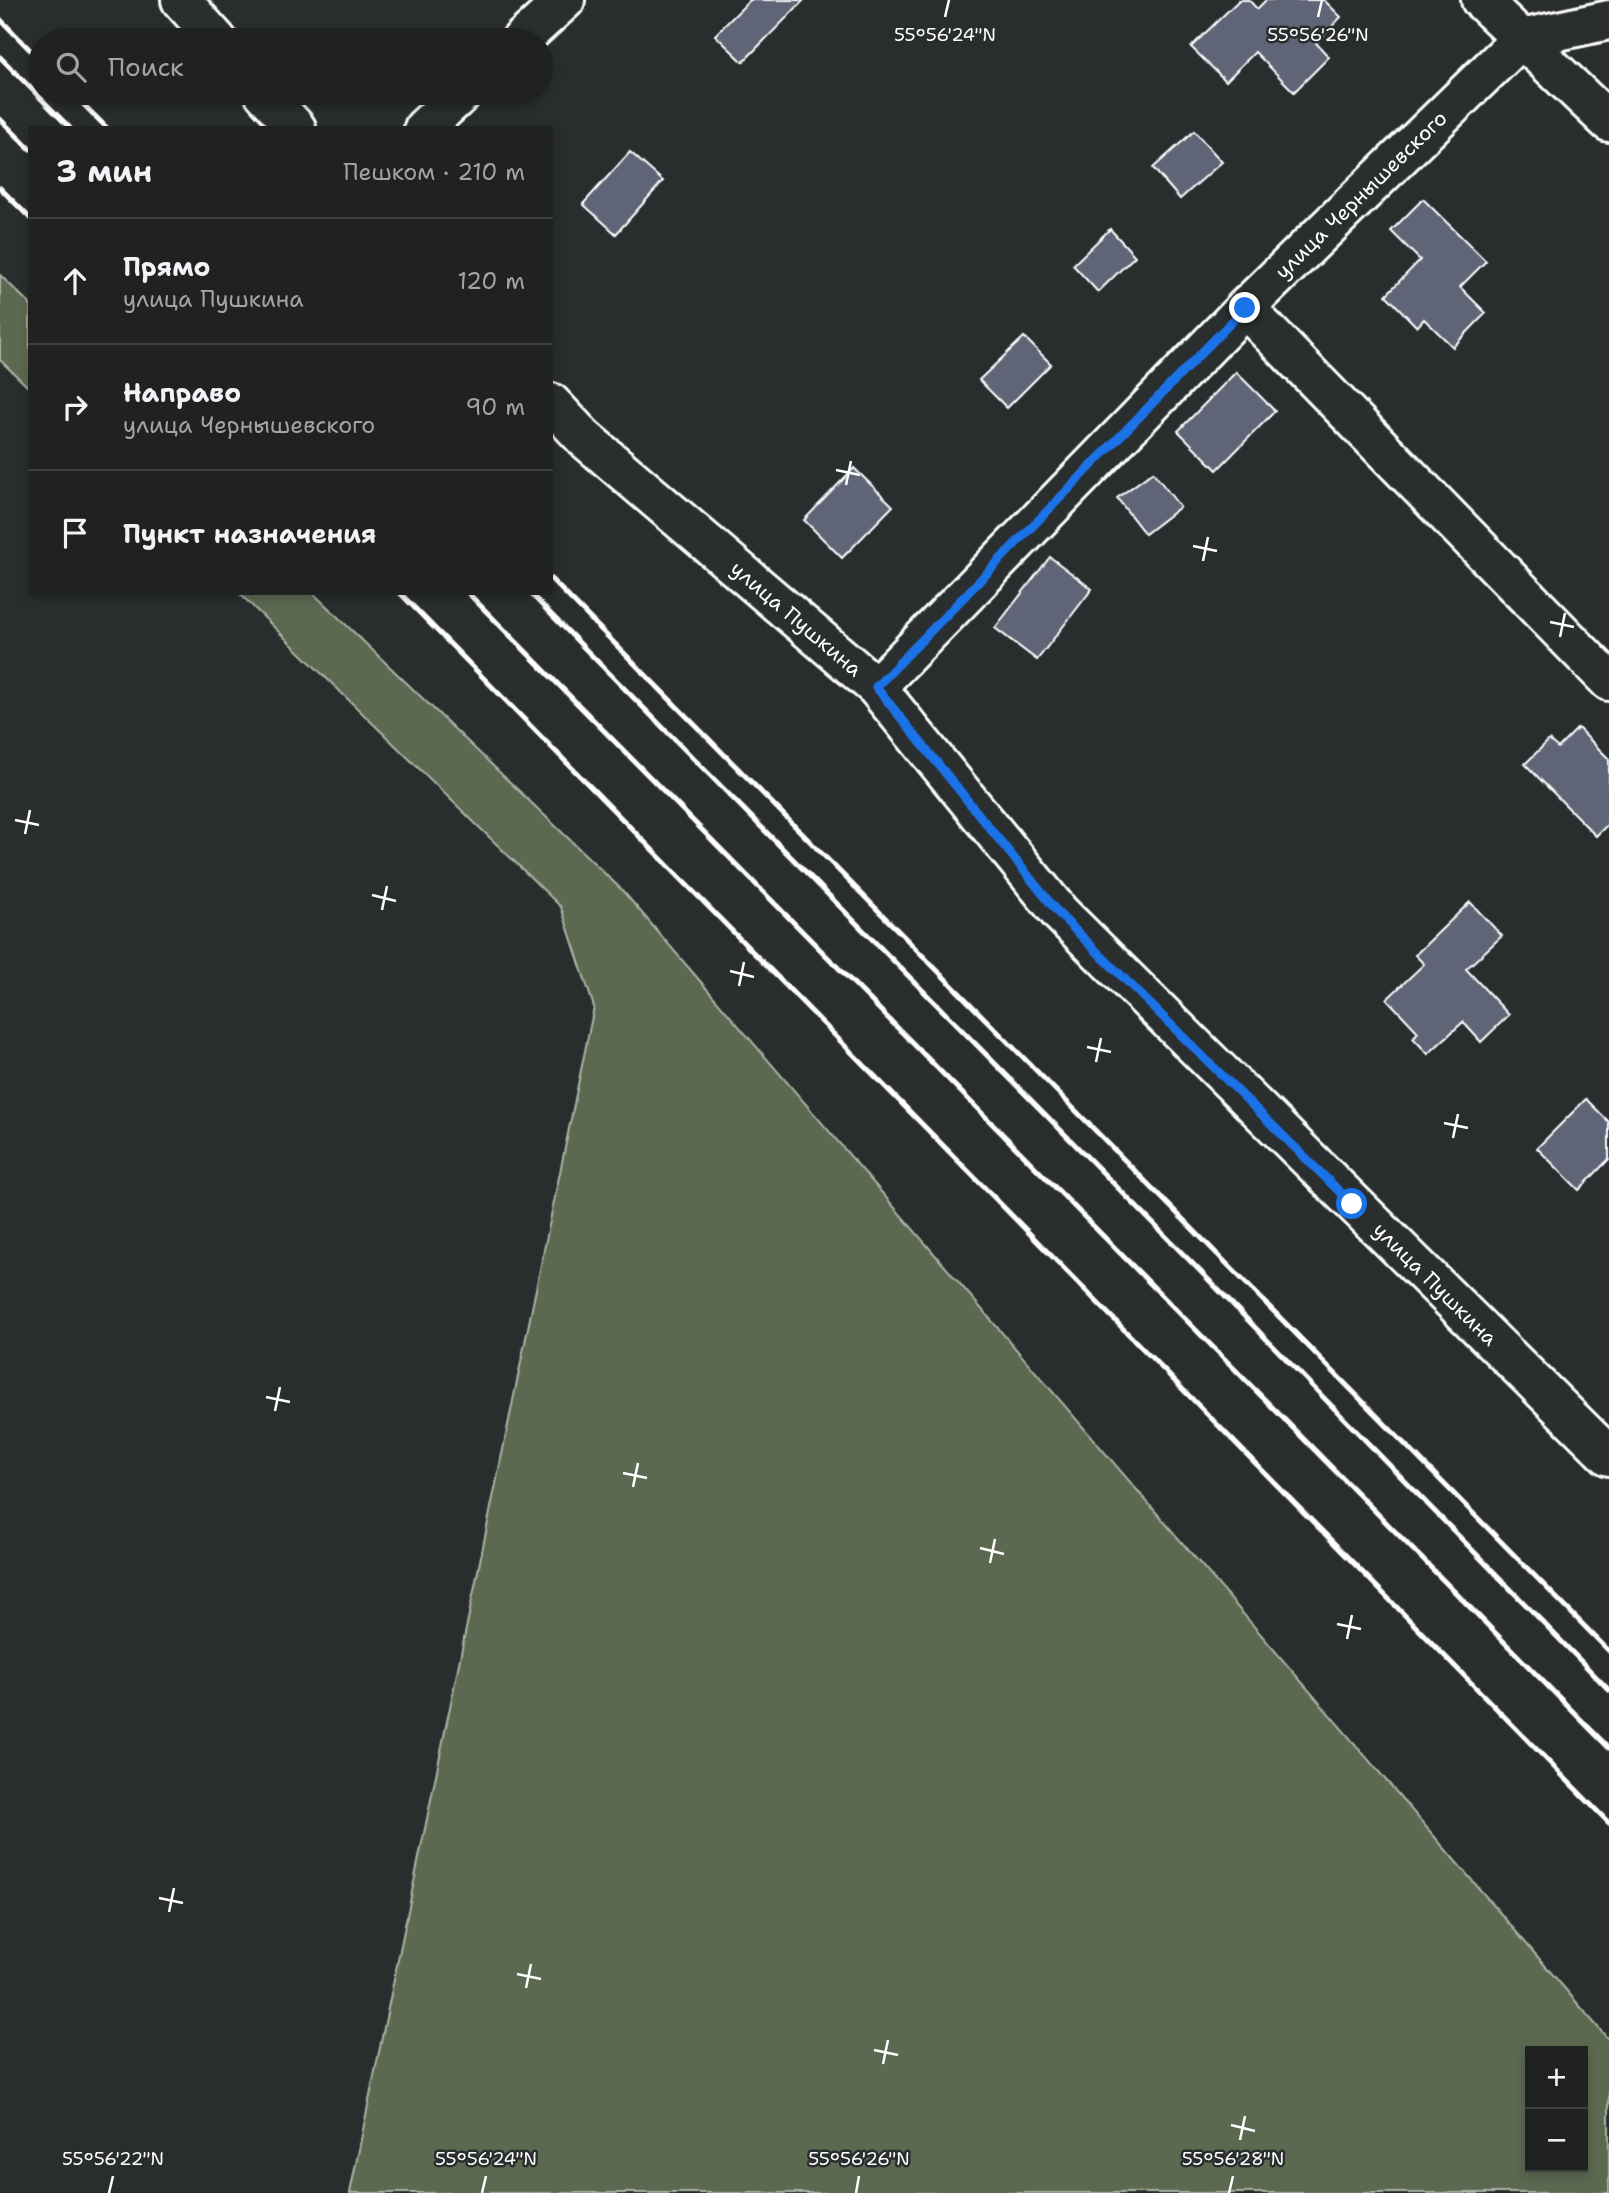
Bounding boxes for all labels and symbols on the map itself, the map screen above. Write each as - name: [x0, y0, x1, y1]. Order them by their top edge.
- text: 55°56'24"N: [894, 23, 996, 47]
- text: 55°56'26"N: [1267, 23, 1369, 47]
- street label: улица Чернышевского: [1269, 104, 1453, 285]
- route end: [1229, 292, 1260, 323]
- street label: улица Пушкина: [724, 555, 868, 683]
- route start: [1336, 1188, 1367, 1219]
- street label: улица Пушкина: [1367, 1216, 1504, 1352]
- text: 55°56'22"N: [62, 2147, 164, 2171]
- text: 55°56'24"N: [435, 2147, 537, 2171]
- text: 55°56'26"N: [808, 2147, 910, 2171]
- text: 55°56'28"N: [1182, 2147, 1284, 2171]

